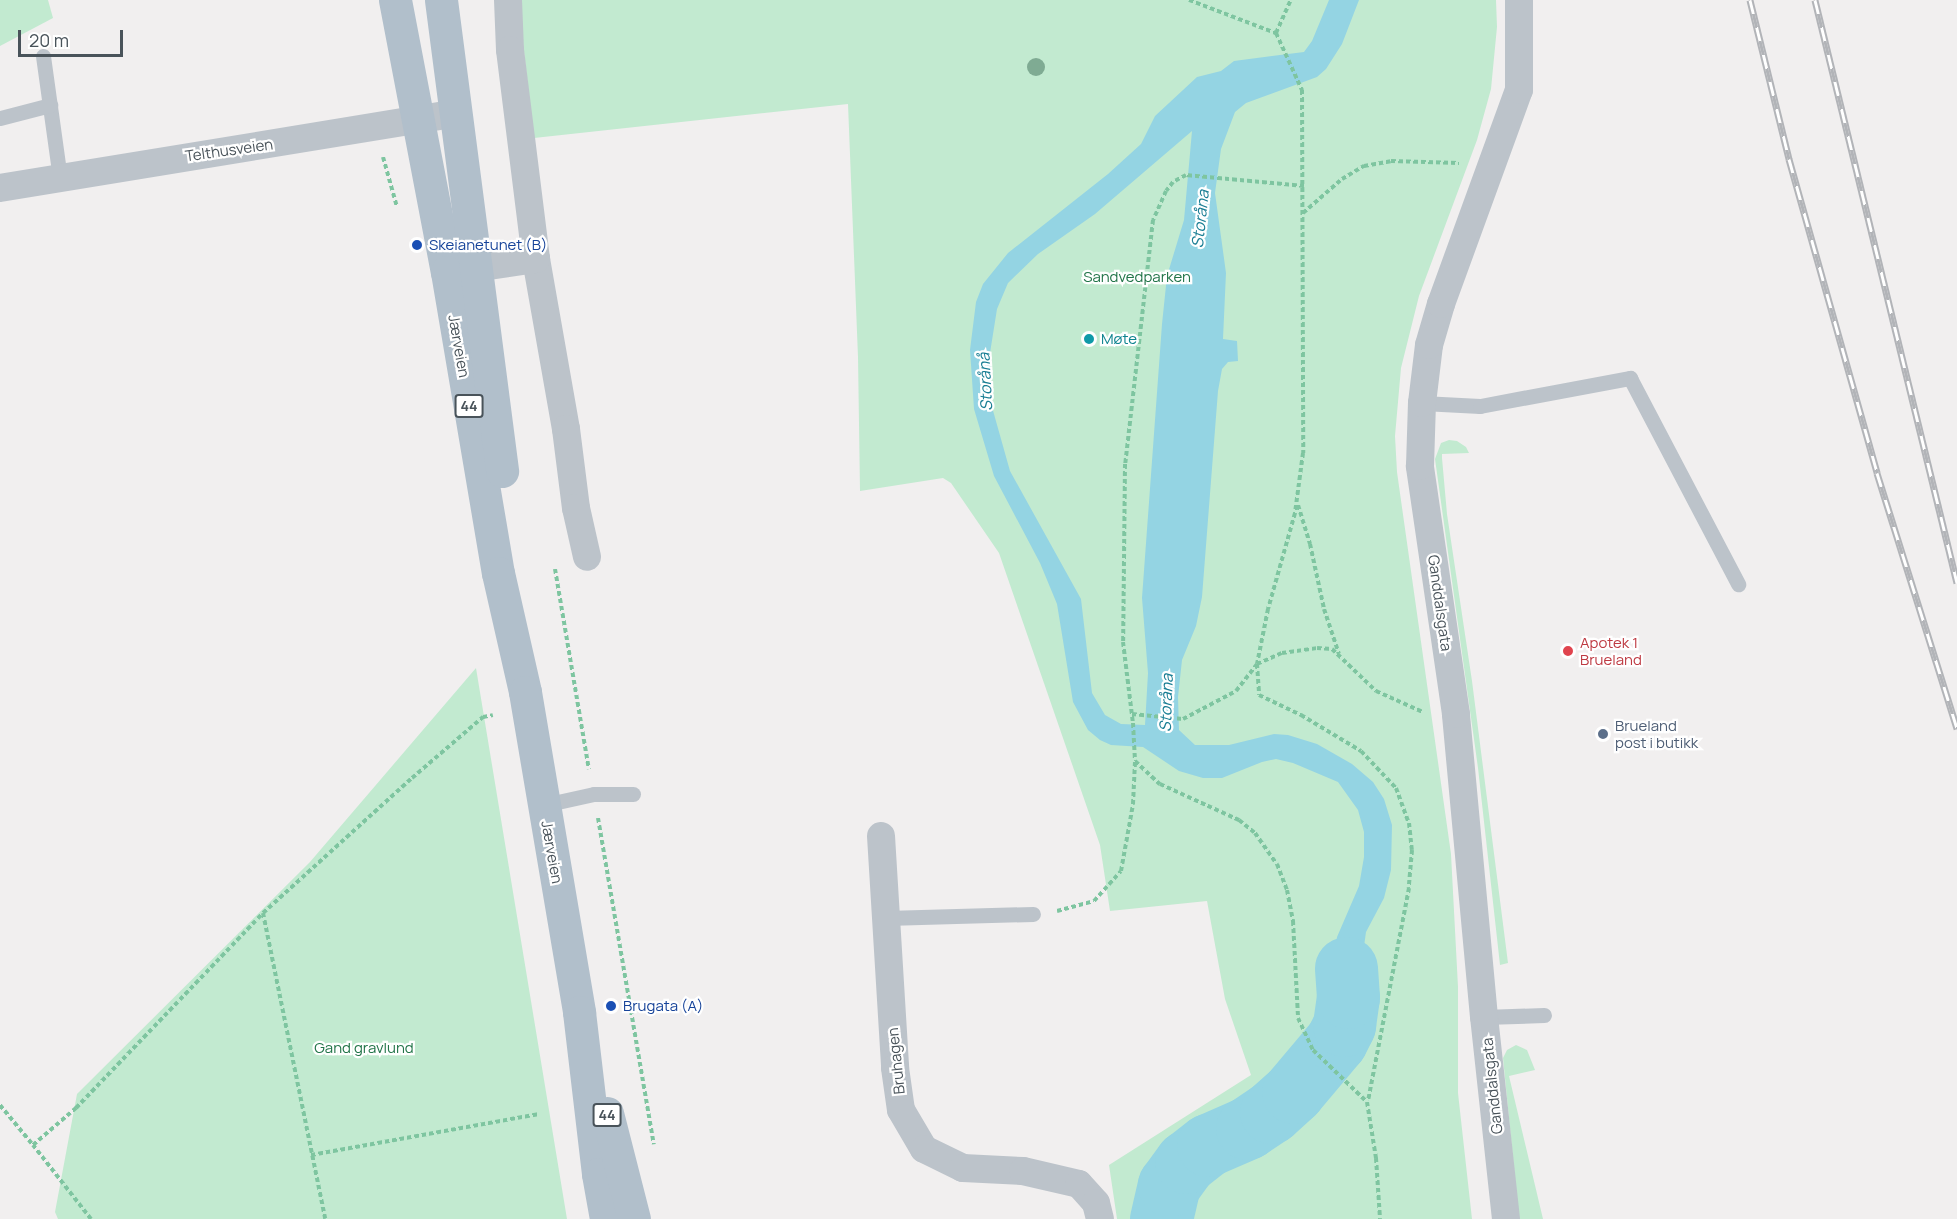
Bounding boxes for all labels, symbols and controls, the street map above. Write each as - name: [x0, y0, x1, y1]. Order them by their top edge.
- scale bar: [21, 18, 126, 56]
- text: 20 m: [29, 28, 69, 52]
- street label: Telthusveien: [184, 135, 274, 165]
- water label: Storåna: [1187, 189, 1213, 249]
- place label: Skeianetunet (B): [429, 236, 547, 254]
- marker: Skeianetunet (B): [410, 238, 424, 252]
- park label: Sandvedparken: [1083, 268, 1191, 286]
- street label: Jærveien: [445, 313, 473, 379]
- place label: Møte: [1101, 330, 1137, 348]
- marker: Møte: [1082, 332, 1096, 346]
- water label: Storånå: [974, 352, 996, 412]
- road number: 44: [454, 395, 484, 417]
- street label: Ganddalsgata: [1424, 554, 1456, 652]
- place label: Apotek 1 Brueland: [1580, 633, 1642, 668]
- marker: Apotek 1 Brueland: [1561, 644, 1575, 658]
- water label: Storåna: [1155, 674, 1177, 732]
- place label: Brueland post i butikk: [1615, 716, 1698, 751]
- marker: Brueland post i butikk: [1596, 727, 1610, 741]
- street label: Jærveien: [538, 819, 566, 885]
- place label: Brugata (A): [623, 997, 703, 1015]
- marker: Brugata (A): [604, 999, 618, 1013]
- street label: Bruhagen: [884, 1027, 908, 1095]
- street label: Ganddalsgata: [1478, 1037, 1506, 1135]
- park label: Gand gravlund: [314, 1039, 414, 1057]
- road number: 44: [592, 1104, 622, 1126]

